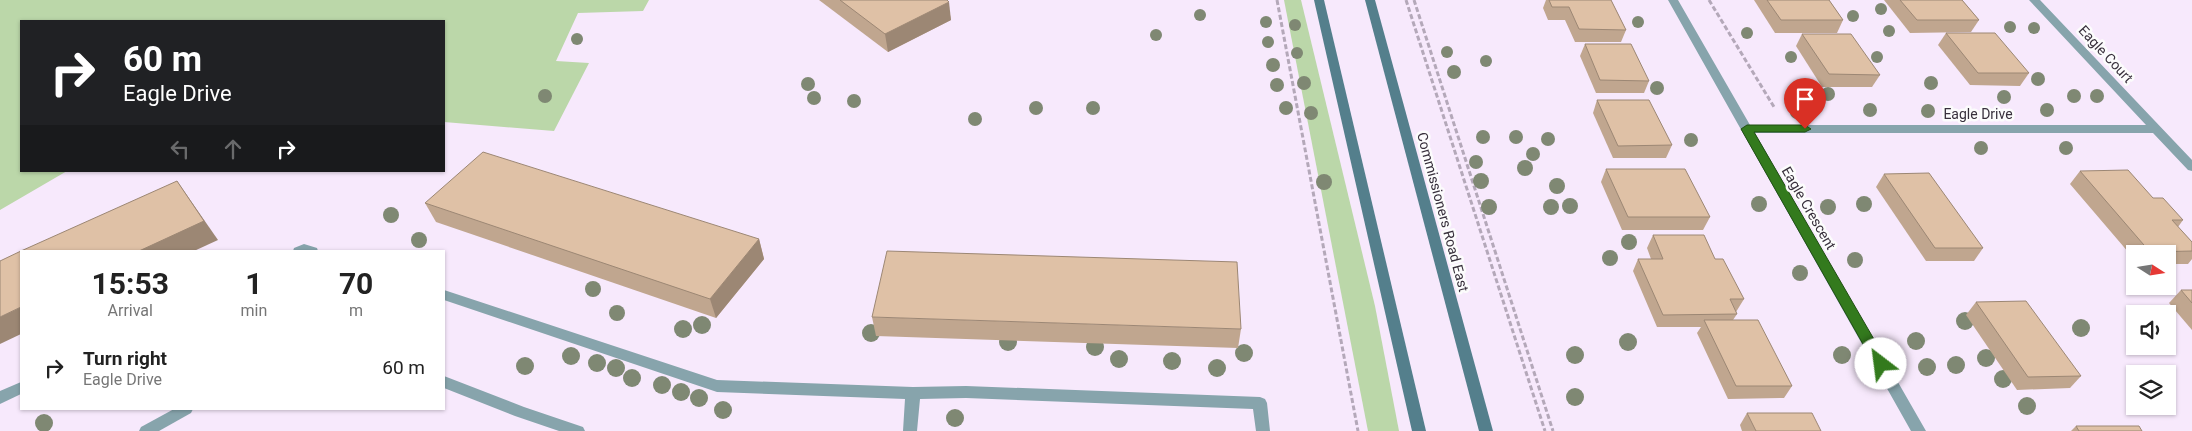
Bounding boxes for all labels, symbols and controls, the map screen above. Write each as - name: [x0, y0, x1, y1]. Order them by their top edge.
- street label: Eagle Court: [2076, 22, 2137, 86]
- text: 60 m: [123, 39, 202, 80]
- icon: right: [40, 40, 105, 105]
- pin: [1784, 78, 1826, 129]
- text: Eagle Drive: [123, 81, 232, 106]
- icon: arrive: [1791, 85, 1819, 113]
- street label: Eagle Drive: [1943, 106, 2013, 122]
- street label: Commissioners Road East: [1414, 130, 1472, 294]
- icon: left: [166, 135, 194, 163]
- icon: ahead: [219, 135, 247, 163]
- icon: right: [272, 135, 300, 163]
- street label: Eagle Crescent: [1779, 164, 1839, 253]
- north arrow: [2126, 245, 2176, 295]
- map controls: [2126, 245, 2176, 415]
- text: 15:53: [92, 266, 169, 301]
- text: 1: [245, 266, 263, 301]
- text: 70: [339, 266, 373, 301]
- text: Arrival: [108, 301, 153, 320]
- text: min: [241, 301, 267, 320]
- text: m: [349, 301, 363, 320]
- button: sound: [2126, 305, 2176, 355]
- position arrow: [1854, 337, 1906, 389]
- text: Turn right: [83, 347, 167, 370]
- icon: right: [40, 354, 68, 382]
- text: 60 m: [382, 356, 425, 379]
- button: layers: [2126, 365, 2176, 415]
- text: Eagle Drive: [83, 370, 162, 389]

